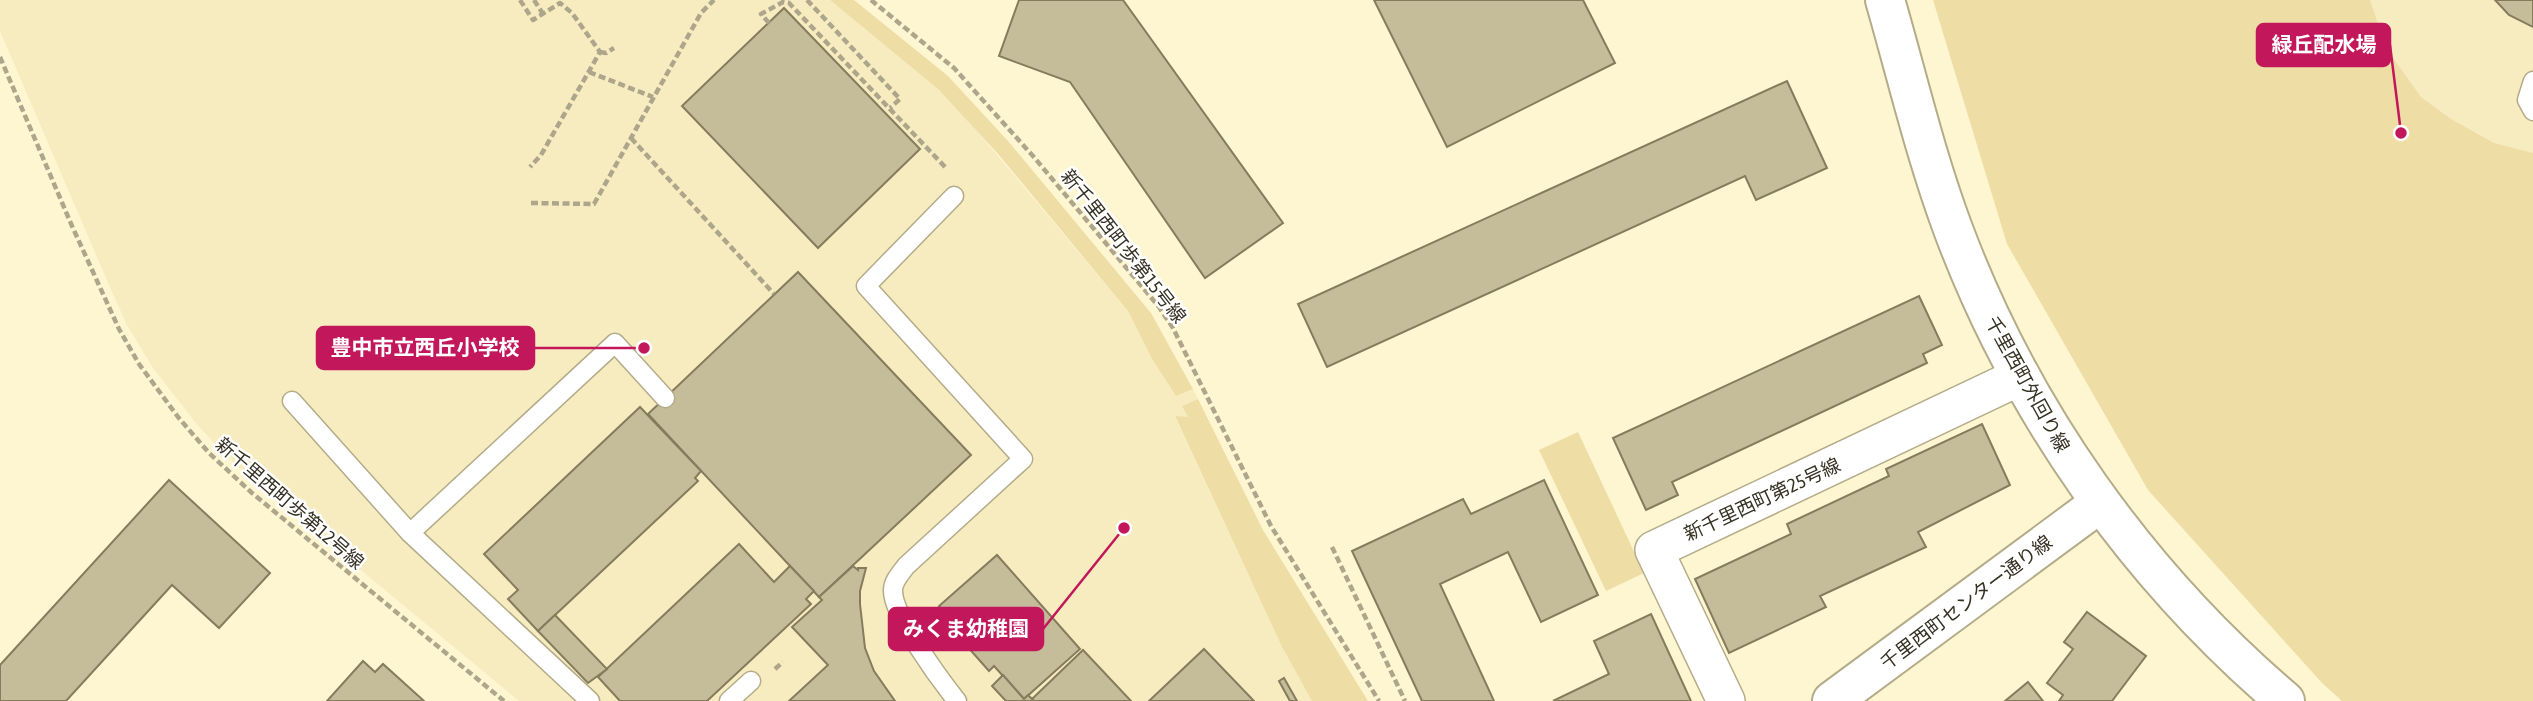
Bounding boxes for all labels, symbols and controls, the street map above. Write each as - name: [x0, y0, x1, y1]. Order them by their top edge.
- callout: 緑丘配水場: [2257, 24, 2390, 66]
- text: 緑丘配水場: [2272, 32, 2377, 56]
- street label: 新千里西町歩第15号線: [1057, 165, 1191, 327]
- street label: 千里西町外回り線: [1982, 312, 2074, 456]
- callout: 豊中市立西丘小学校: [317, 327, 534, 369]
- text: 豊中市立西丘小学校: [331, 335, 520, 359]
- street label: 新千里西町歩第12号線: [212, 433, 368, 573]
- street label: 新千里西町第25号線: [1680, 453, 1844, 545]
- street label: 千里西町センター通り線: [1876, 530, 2056, 674]
- callout: みくま幼稚園: [889, 608, 1043, 650]
- text: みくま幼稚園: [903, 616, 1029, 640]

